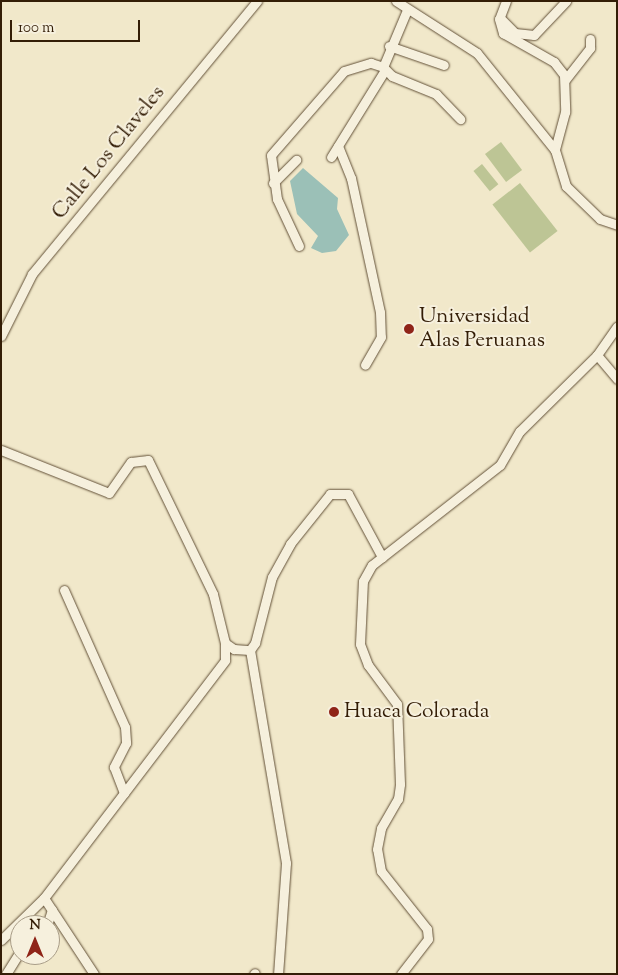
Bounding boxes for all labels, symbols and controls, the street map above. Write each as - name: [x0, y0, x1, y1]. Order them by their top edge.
- scale bar: [12, 10, 142, 42]
- text: 100 m: [18, 18, 54, 39]
- street label: Calle Los Claveles: [47, 81, 171, 225]
- place label: Universidad Alas Peruanas: [419, 304, 545, 354]
- marker: Universidad Alas Peruanas: [403, 323, 415, 335]
- place label: Huaca Colorada: [344, 699, 489, 725]
- marker: Huaca Colorada: [328, 706, 340, 718]
- north arrow: [10, 915, 60, 965]
- text: N: [29, 916, 41, 936]

